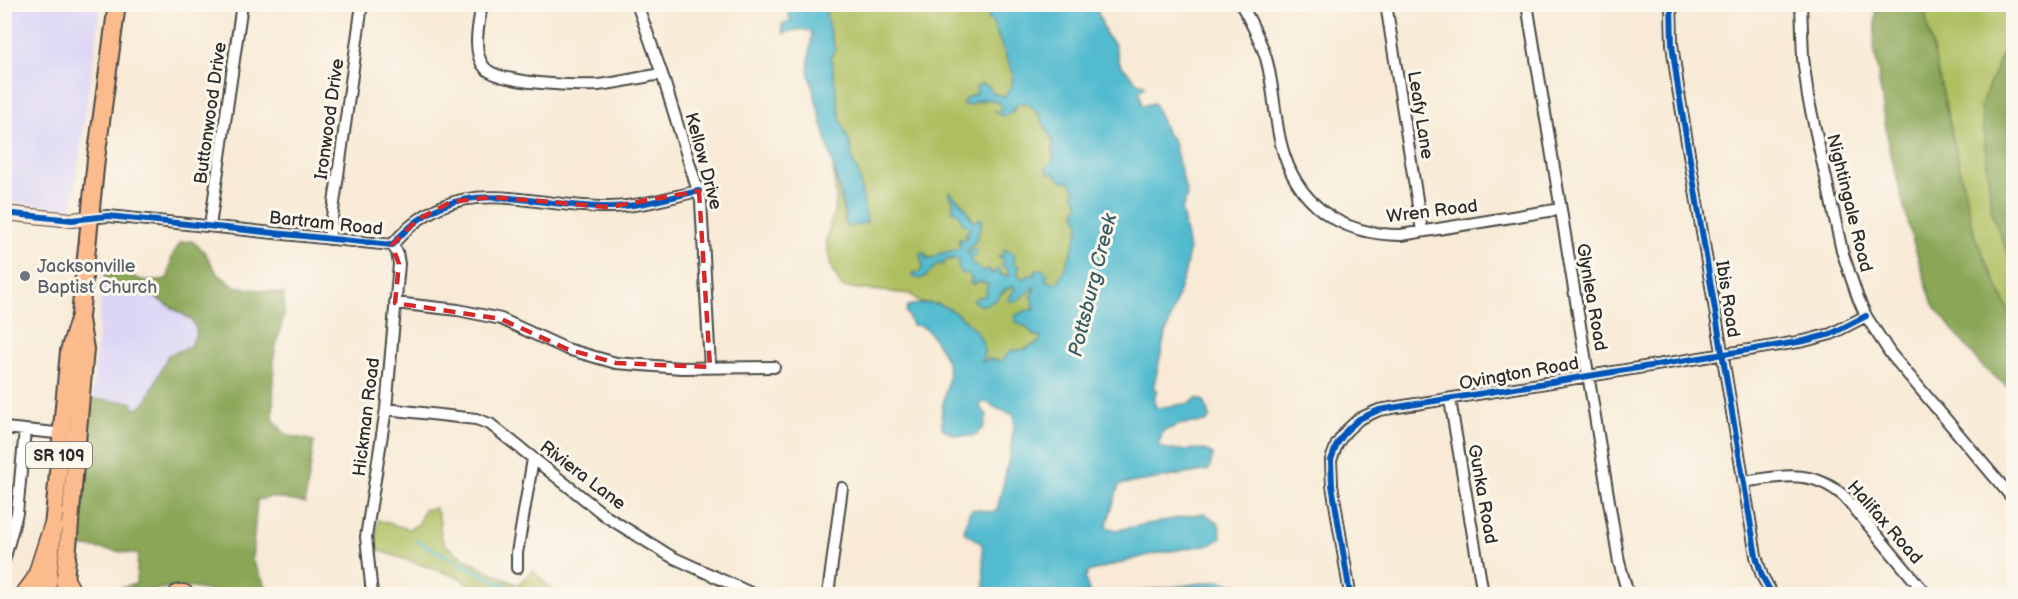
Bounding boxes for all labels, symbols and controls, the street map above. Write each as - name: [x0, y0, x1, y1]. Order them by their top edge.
- street label: Buttonwood Drive: [190, 40, 231, 185]
- street label: Ironwood Drive: [311, 57, 348, 181]
- street label: Leafy Lane: [1403, 70, 1438, 161]
- street label: Kellow Drive: [681, 110, 727, 212]
- street label: Nightingale Road: [1822, 132, 1877, 274]
- street label: Wren Road: [1385, 195, 1479, 228]
- street label: Bartram Road: [268, 207, 384, 240]
- water label: Pottsburg Creek: [1064, 210, 1123, 359]
- street label: Glynlea Road: [1572, 242, 1611, 353]
- place label: Jacksonville Baptist Church: [37, 256, 157, 298]
- street label: Ibis Road: [1711, 259, 1744, 339]
- marker: Jacksonville Baptist Church: [18, 269, 32, 283]
- street label: Ovington Road: [1458, 353, 1580, 394]
- street label: Hickman Road: [349, 357, 384, 478]
- street label: Riviera Lane: [536, 436, 630, 515]
- road number: SR 109: [26, 442, 92, 468]
- street label: Gunka Road: [1463, 443, 1502, 546]
- street label: Halifax Road: [1843, 476, 1926, 568]

